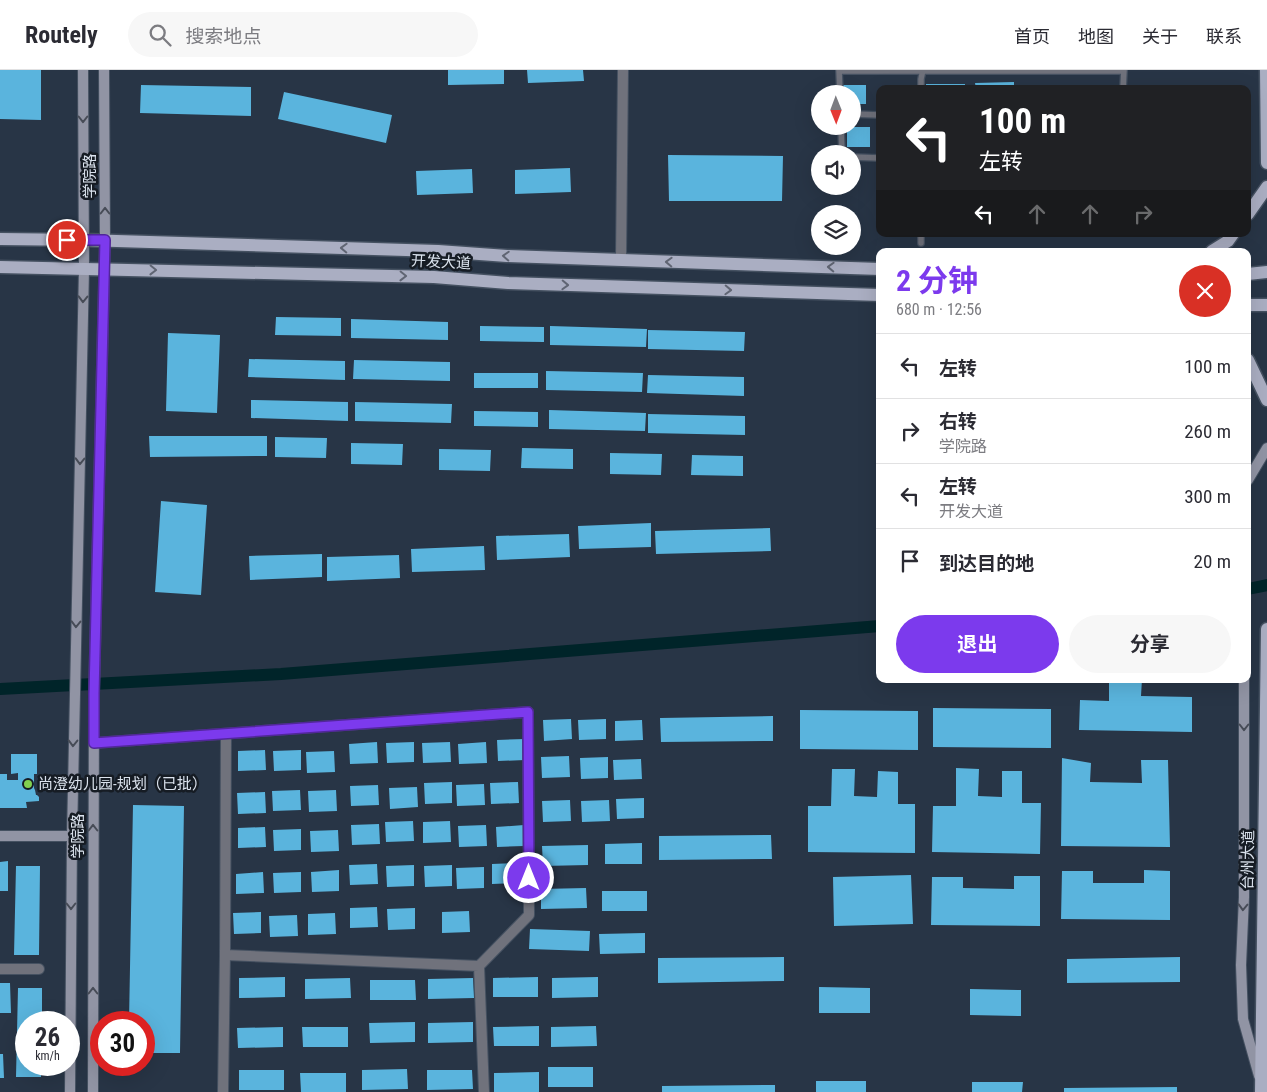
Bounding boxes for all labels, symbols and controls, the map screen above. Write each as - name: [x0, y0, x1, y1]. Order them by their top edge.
- search box: [128, 12, 478, 57]
- text: Routely: [25, 21, 98, 49]
- icon: search: [146, 21, 174, 49]
- text: 搜索地点: [186, 25, 262, 48]
- text: 首页: [1014, 26, 1050, 47]
- text: 地图: [1078, 26, 1114, 47]
- text: 关于: [1142, 26, 1178, 47]
- text: 联系: [1206, 26, 1242, 47]
- north arrow: [811, 85, 861, 135]
- map controls: [811, 85, 861, 255]
- text: 100 m: [979, 101, 1066, 142]
- icon: left: [896, 105, 961, 170]
- one-way arrow: [78, 115, 88, 123]
- button: sound: [811, 145, 861, 195]
- text: 左转: [979, 149, 1023, 174]
- street label: 学院路: [81, 153, 99, 199]
- icon: left: [970, 200, 998, 228]
- icon: ahead: [1023, 200, 1051, 228]
- icon: ahead: [1076, 200, 1104, 228]
- icon: right: [1129, 200, 1157, 228]
- button: layers: [811, 205, 861, 255]
- one-way arrow: [100, 207, 110, 214]
- pin: [46, 219, 88, 261]
- icon: arrive: [53, 226, 81, 254]
- one-way arrow: [340, 243, 348, 253]
- one-way arrow: [502, 250, 510, 261]
- street label: 开发大道: [411, 251, 471, 273]
- one-way arrow: [665, 256, 673, 267]
- one-way arrow: [827, 262, 835, 273]
- text: 2 分钟: [896, 263, 978, 298]
- one-way arrow: [150, 265, 157, 275]
- button: close: [1179, 265, 1231, 317]
- one-way arrow: [400, 271, 407, 281]
- one-way arrow: [562, 280, 569, 290]
- one-way arrow: [724, 285, 732, 296]
- one-way arrow: [78, 295, 88, 303]
- text: 680 m · 12:56: [896, 300, 982, 319]
- icon: left: [896, 352, 924, 380]
- text: 100 m: [1184, 355, 1231, 378]
- text: 左转: [939, 357, 977, 380]
- text: 右转: [939, 410, 977, 433]
- icon: right: [896, 417, 924, 445]
- text: 260 m: [1184, 420, 1231, 443]
- text: 学院路: [939, 437, 987, 456]
- one-way arrow: [74, 457, 85, 465]
- text: 左转: [939, 475, 977, 498]
- icon: left: [896, 482, 924, 510]
- text: 300 m: [1184, 485, 1231, 508]
- text: 开发大道: [939, 502, 1003, 521]
- icon: arrive: [896, 547, 924, 575]
- text: 20 m: [1194, 550, 1231, 573]
- text: 到达目的地: [939, 552, 1034, 575]
- button: 退出: [896, 615, 1059, 673]
- button: 分享: [1069, 615, 1231, 673]
- one-way arrow: [71, 620, 81, 628]
- one-way arrow: [1239, 724, 1249, 732]
- one-way arrow: [68, 740, 79, 748]
- place label: 尚澄幼儿园-规划（已批）: [38, 775, 207, 793]
- marker: 尚澄幼儿园-规划（已批）: [22, 778, 34, 790]
- street label: 学院路: [69, 813, 87, 859]
- one-way arrow: [88, 824, 98, 832]
- street label: 台州大道: [1238, 830, 1258, 890]
- position arrow: [502, 851, 554, 903]
- one-way arrow: [66, 902, 76, 910]
- one-way arrow: [1238, 904, 1249, 912]
- one-way arrow: [88, 987, 98, 994]
- speed limit sign: 30: [90, 1011, 155, 1076]
- text: 26: [35, 1023, 60, 1052]
- text: km/h: [35, 1049, 60, 1063]

